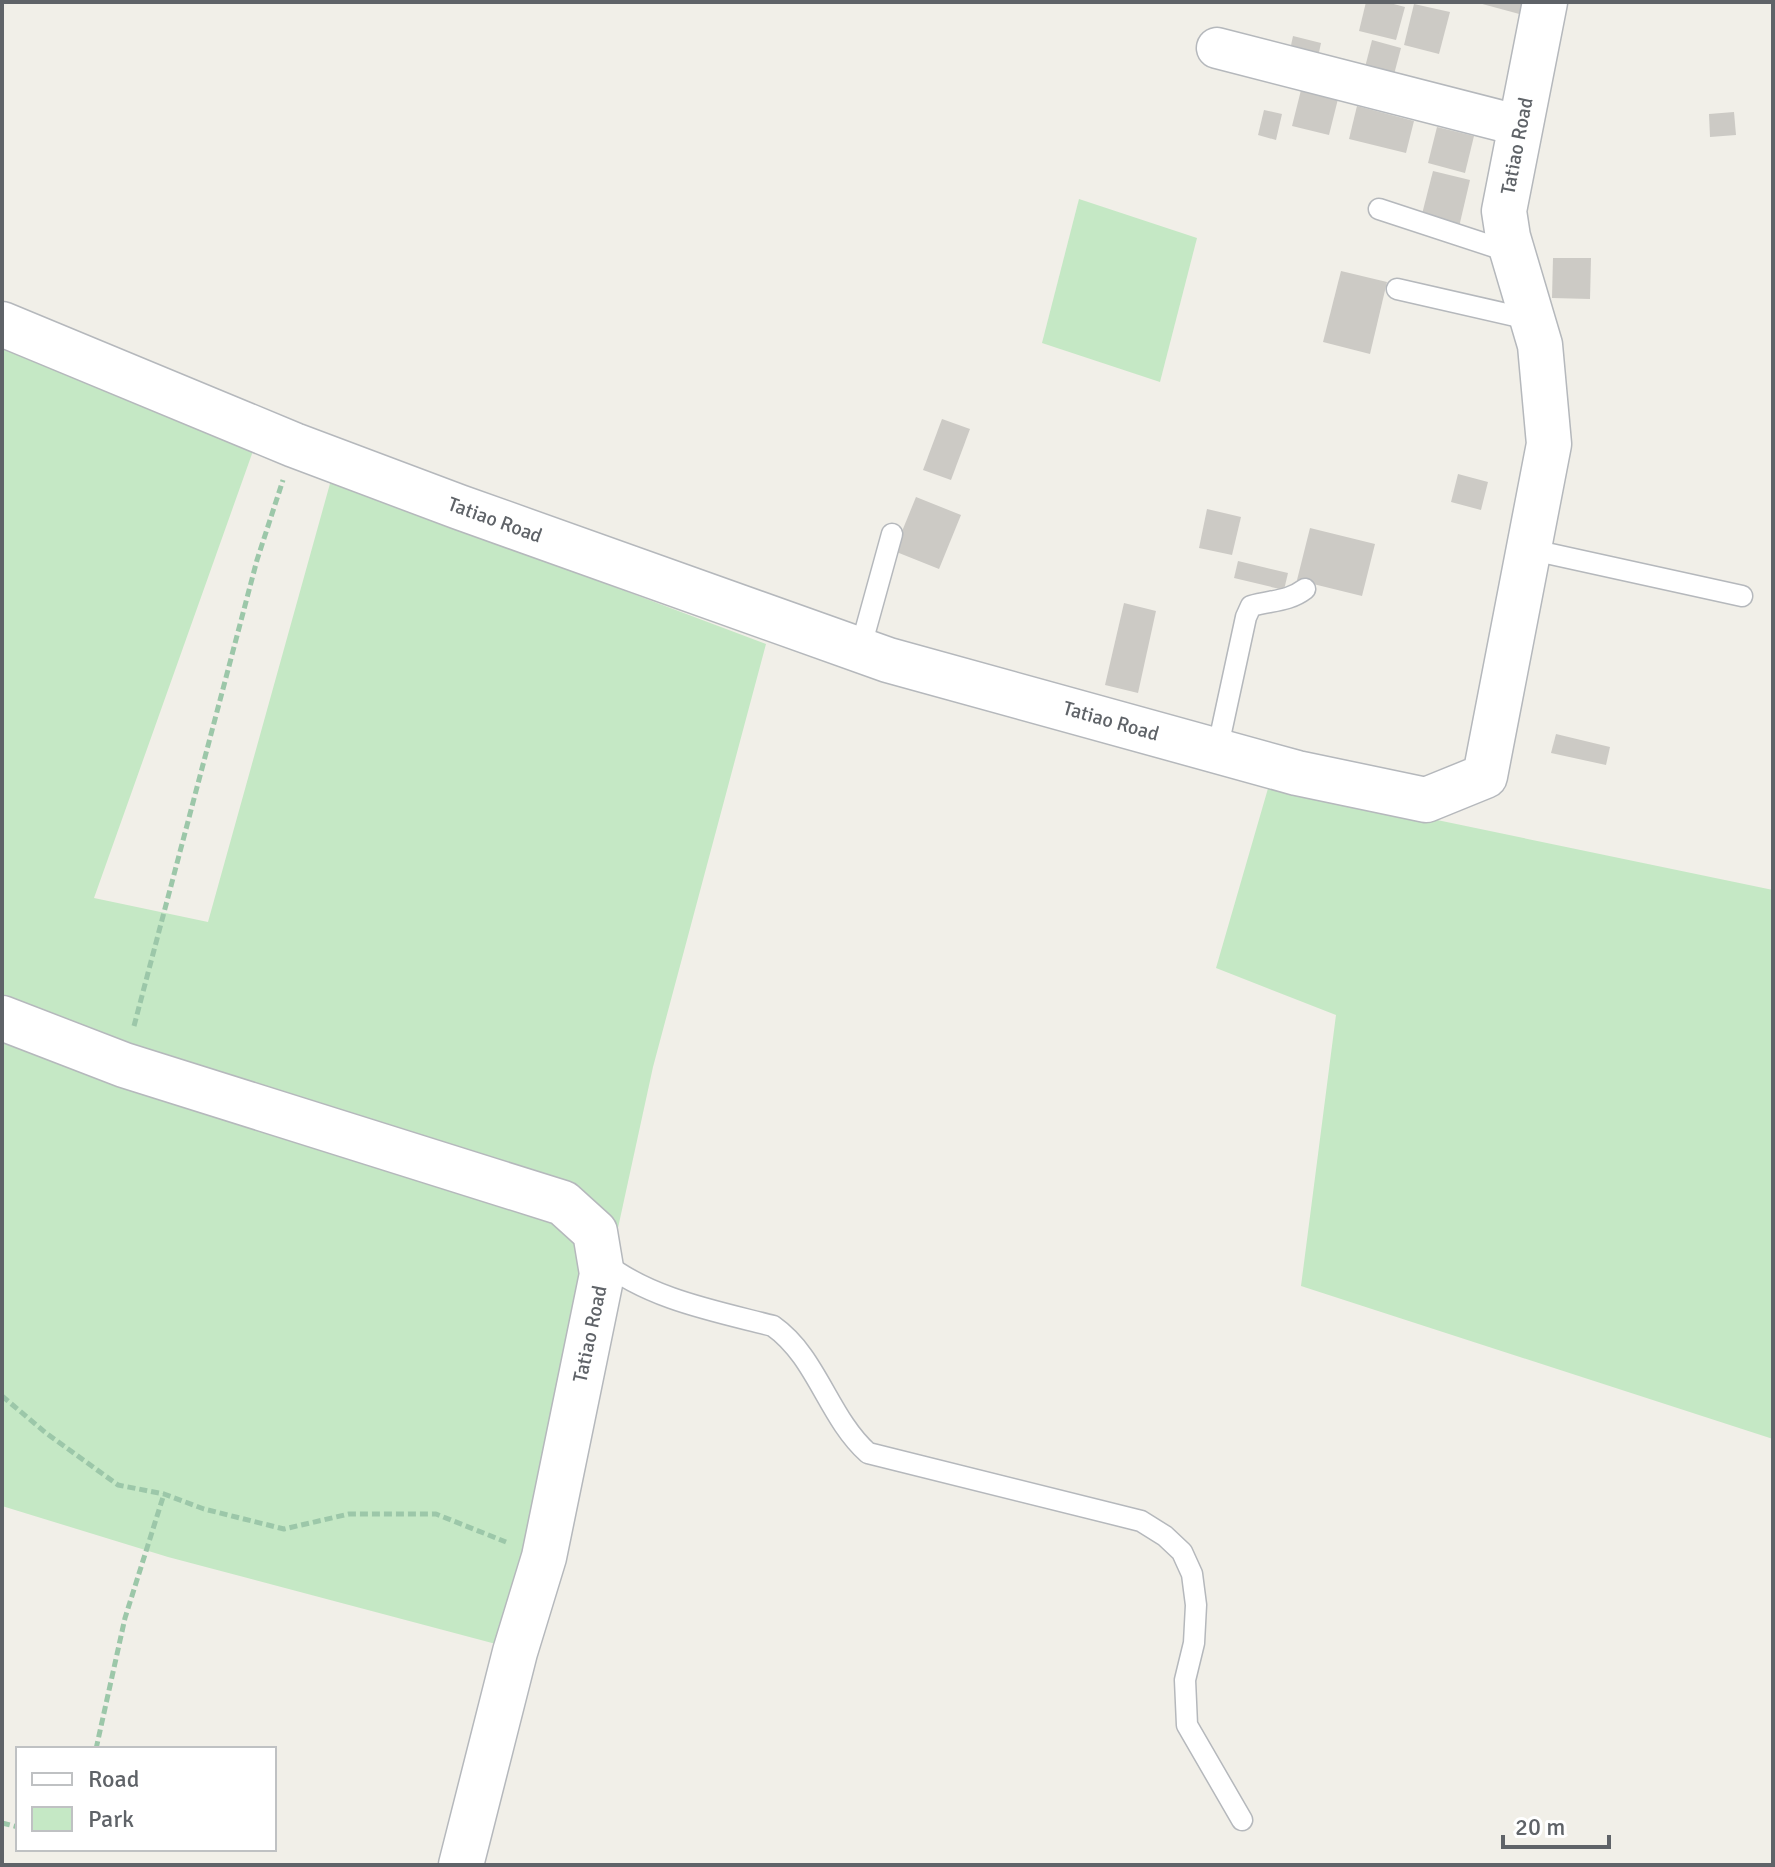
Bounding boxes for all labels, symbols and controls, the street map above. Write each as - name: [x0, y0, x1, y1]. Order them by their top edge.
- street label: Tatiao Road: [1495, 95, 1539, 197]
- street label: Tatiao Road: [444, 491, 546, 549]
- street label: Tatiao Road: [1060, 695, 1162, 747]
- street label: Tatiao Road: [568, 1283, 612, 1385]
- legend: [16, 1747, 276, 1851]
- text: Road: [88, 1764, 139, 1794]
- scale bar: [1503, 1799, 1609, 1849]
- text: Park: [88, 1804, 134, 1834]
- text: 20 m: [1515, 1812, 1565, 1842]

